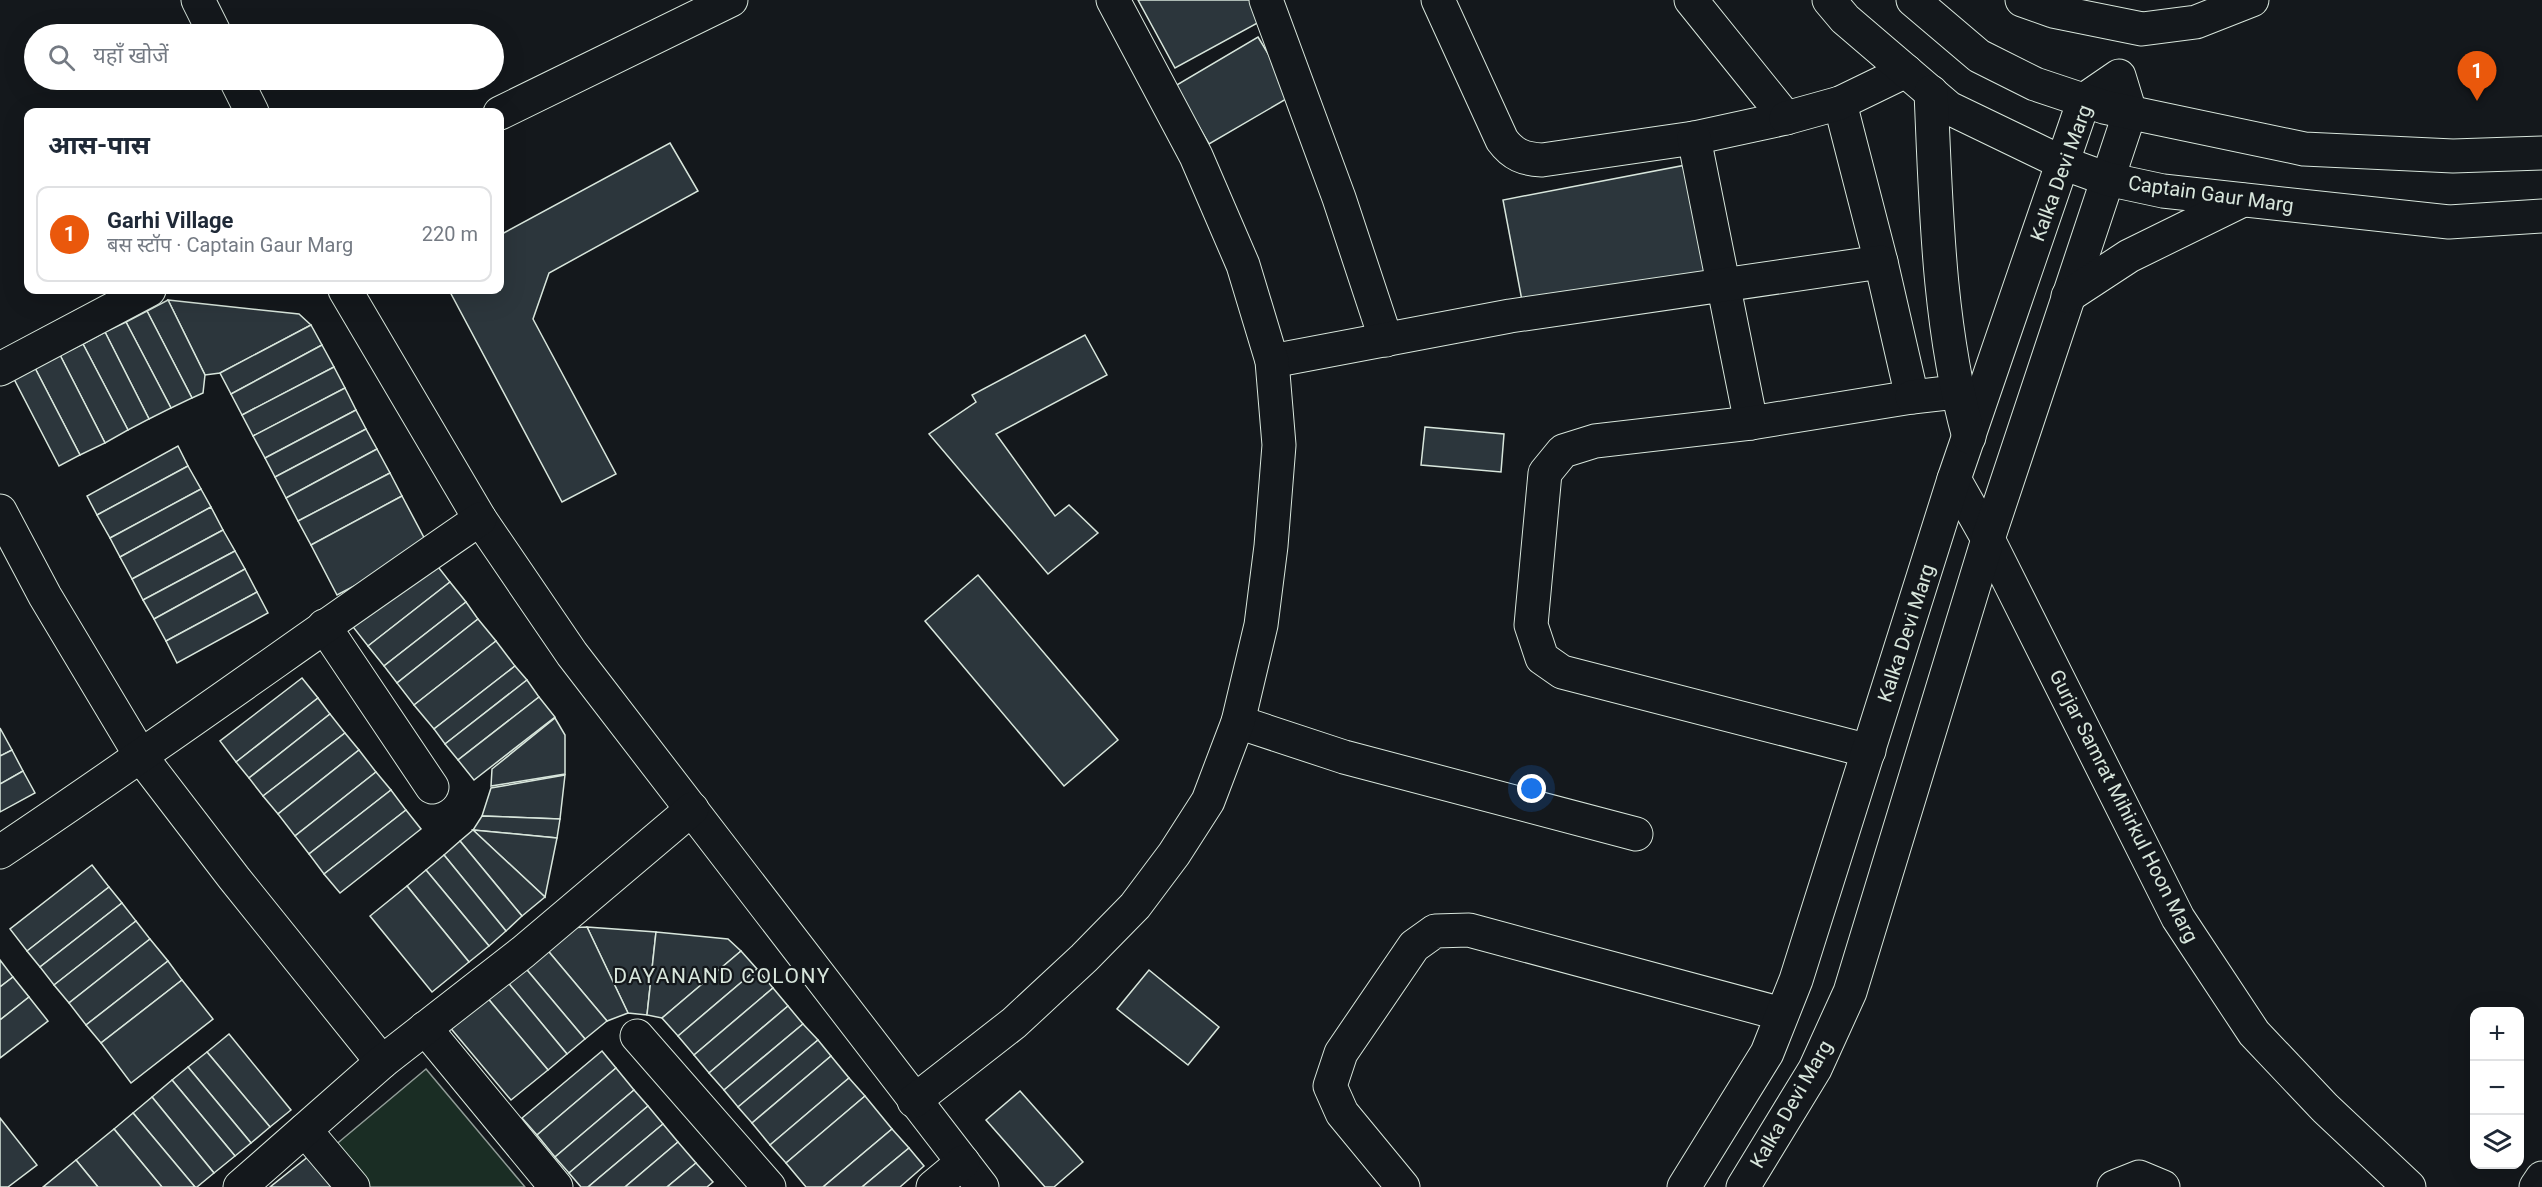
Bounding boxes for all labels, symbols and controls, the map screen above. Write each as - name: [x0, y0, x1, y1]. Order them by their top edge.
- search box: [24, 24, 504, 90]
- icon: search: [45, 41, 78, 74]
- text: यहाँ खोजें: [93, 43, 169, 68]
- pin: 1: [2458, 51, 2496, 101]
- street label: Kalka Devi Marg: [2025, 101, 2097, 245]
- text: आस-पास: [48, 130, 150, 160]
- street label: Captain Gaur Marg: [2127, 171, 2295, 217]
- text: Garhi Village: [107, 208, 234, 233]
- text: 1: [64, 222, 75, 246]
- text: 220 m: [422, 222, 478, 246]
- text: बस स्टॉप · Captain Gaur Marg: [107, 233, 353, 257]
- street label: Kalka Devi Marg: [1872, 561, 1940, 705]
- street label: Gurjar Samrat Mihirkul Hoon Marg: [2045, 666, 2203, 946]
- your location: [1517, 774, 1546, 803]
- district label: DAYANAND COLONY: [613, 964, 831, 988]
- map controls: [2470, 1007, 2524, 1169]
- button: +: [2470, 1007, 2524, 1061]
- street label: Kalka Devi Marg: [1745, 1036, 1837, 1172]
- button: −: [2470, 1061, 2524, 1115]
- button: layers: [2470, 1115, 2524, 1169]

